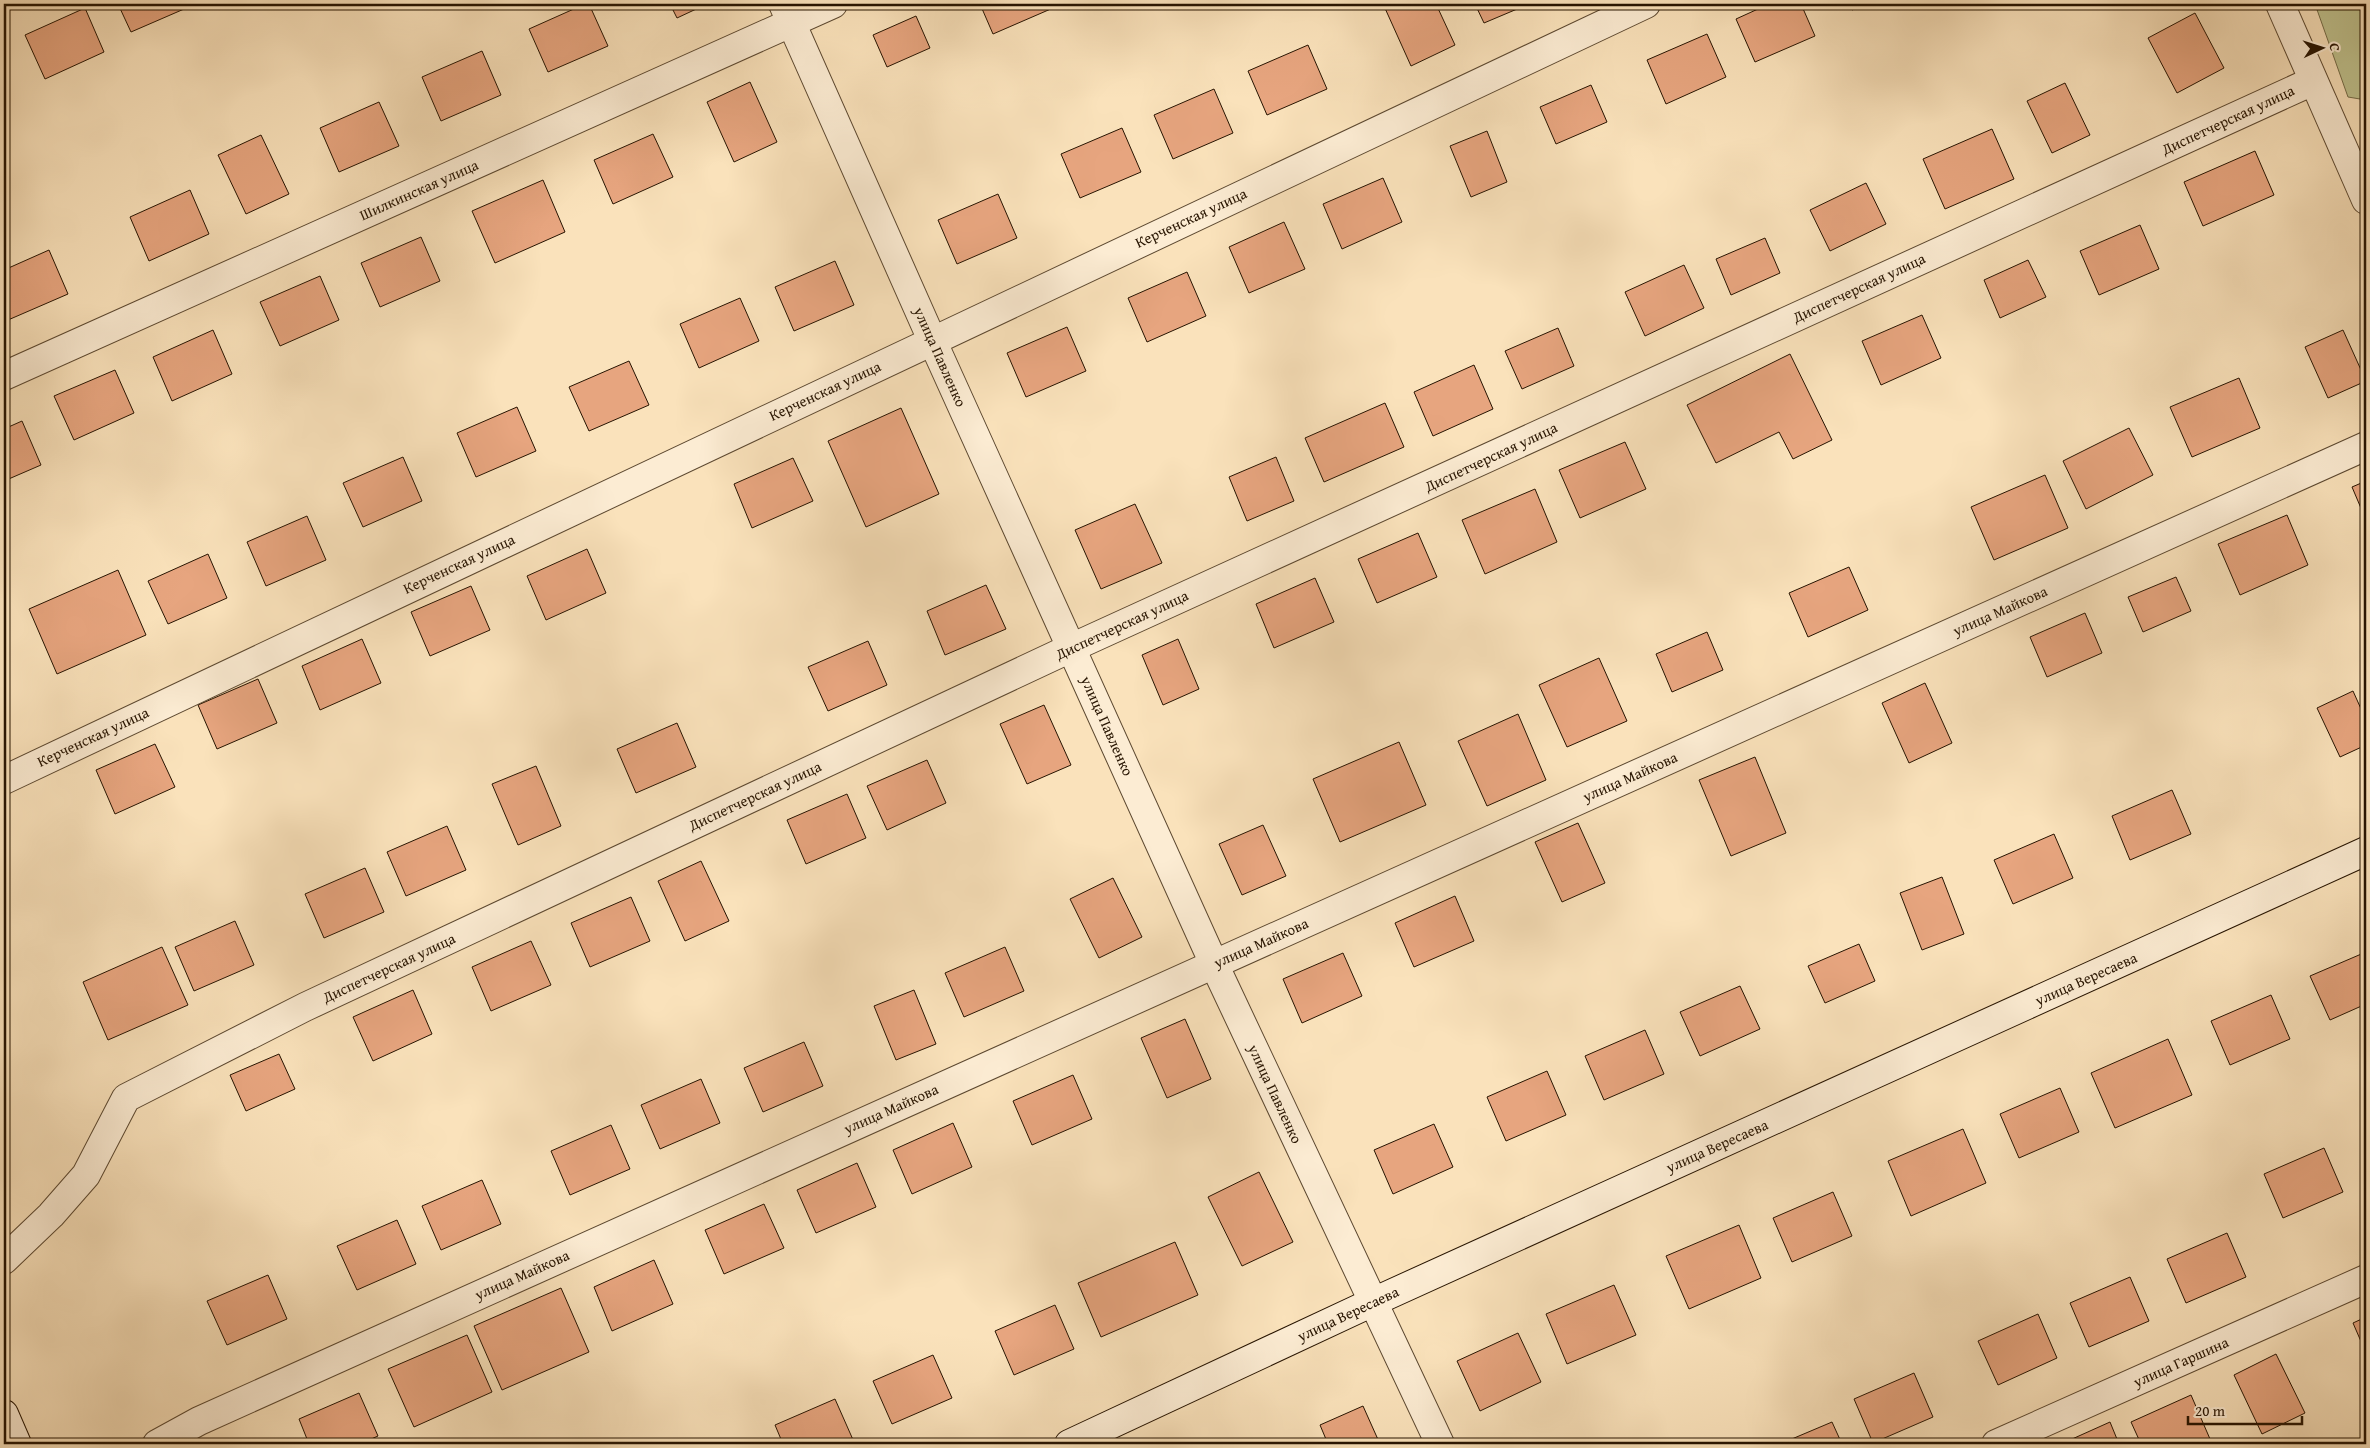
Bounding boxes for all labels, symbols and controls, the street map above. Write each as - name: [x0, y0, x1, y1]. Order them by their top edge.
- north arrow: [2298, 22, 2348, 72]
- text: С: [2325, 42, 2345, 52]
- street label: Диспетчерская улица: [2157, 79, 2298, 160]
- street label: Шилкинская улица: [356, 154, 482, 225]
- street label: Керченская улица: [1131, 182, 1251, 253]
- street label: Диспетчерская улица: [1788, 247, 1929, 328]
- street label: улица Павленко: [909, 303, 972, 410]
- street label: Керченская улица: [765, 355, 885, 426]
- street label: Диспетчерская улица: [1420, 416, 1561, 497]
- street label: Керченская улица: [399, 528, 519, 599]
- street label: улица Майкова: [1948, 580, 2051, 641]
- street label: Диспетчерская улица: [1051, 584, 1192, 665]
- street label: улица Павленко: [1076, 672, 1139, 779]
- street label: Керченская улица: [33, 701, 153, 772]
- street label: улица Майкова: [1578, 746, 1681, 807]
- street label: Диспетчерская улица: [684, 755, 825, 836]
- street label: улица Майкова: [1209, 912, 1312, 973]
- street label: Диспетчерская улица: [318, 927, 459, 1008]
- street label: улица Вересаева: [2030, 946, 2141, 1011]
- street label: улица Павленко: [1243, 1040, 1308, 1147]
- street label: улица Майкова: [839, 1078, 942, 1139]
- street label: улица Вересаева: [1661, 1113, 1772, 1178]
- street label: улица Майкова: [470, 1244, 573, 1305]
- street label: улица Вересаева: [1293, 1280, 1403, 1347]
- street label: улица Гаршина: [2129, 1331, 2233, 1392]
- scale bar: [2188, 1393, 2301, 1425]
- text: 20 m: [2195, 1400, 2226, 1421]

